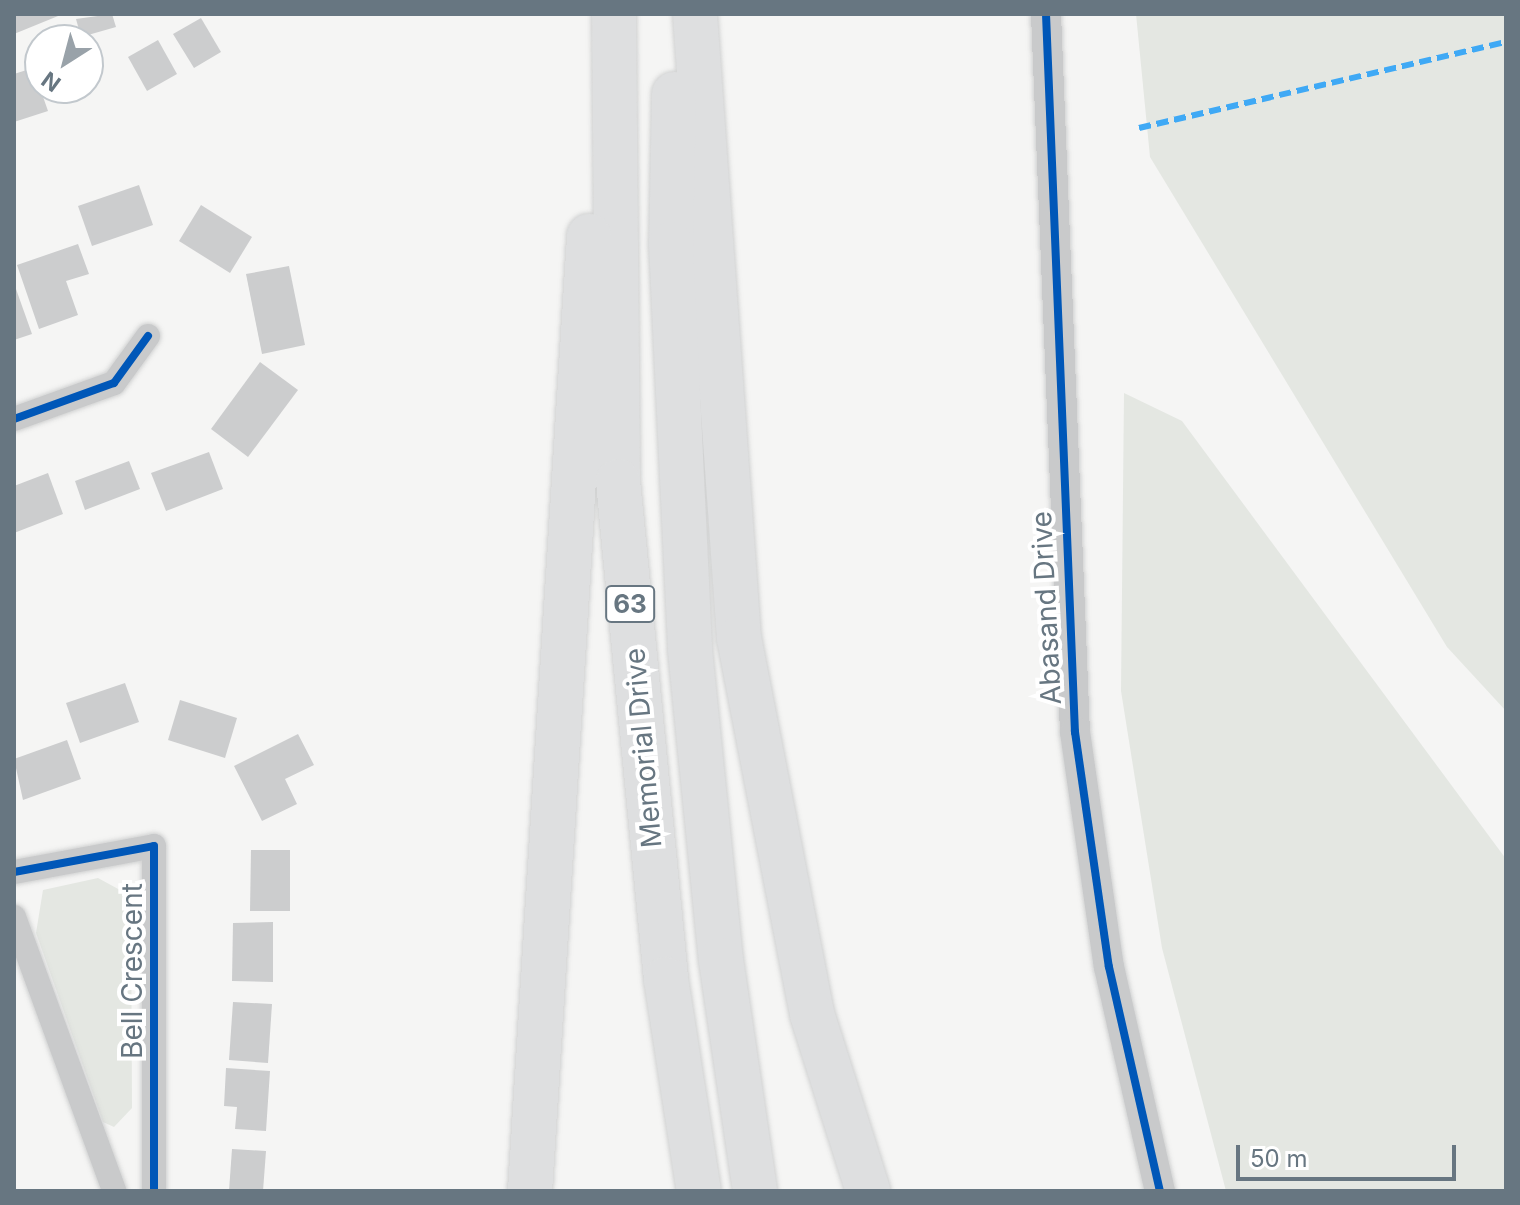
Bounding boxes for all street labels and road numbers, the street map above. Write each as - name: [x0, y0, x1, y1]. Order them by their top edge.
- street label: Abasand Drive: [1024, 510, 1068, 706]
- road number: 63: [604, 582, 656, 626]
- street label: Memorial Drive: [618, 647, 668, 849]
- street label: Bell Crescent: [115, 883, 149, 1059]

